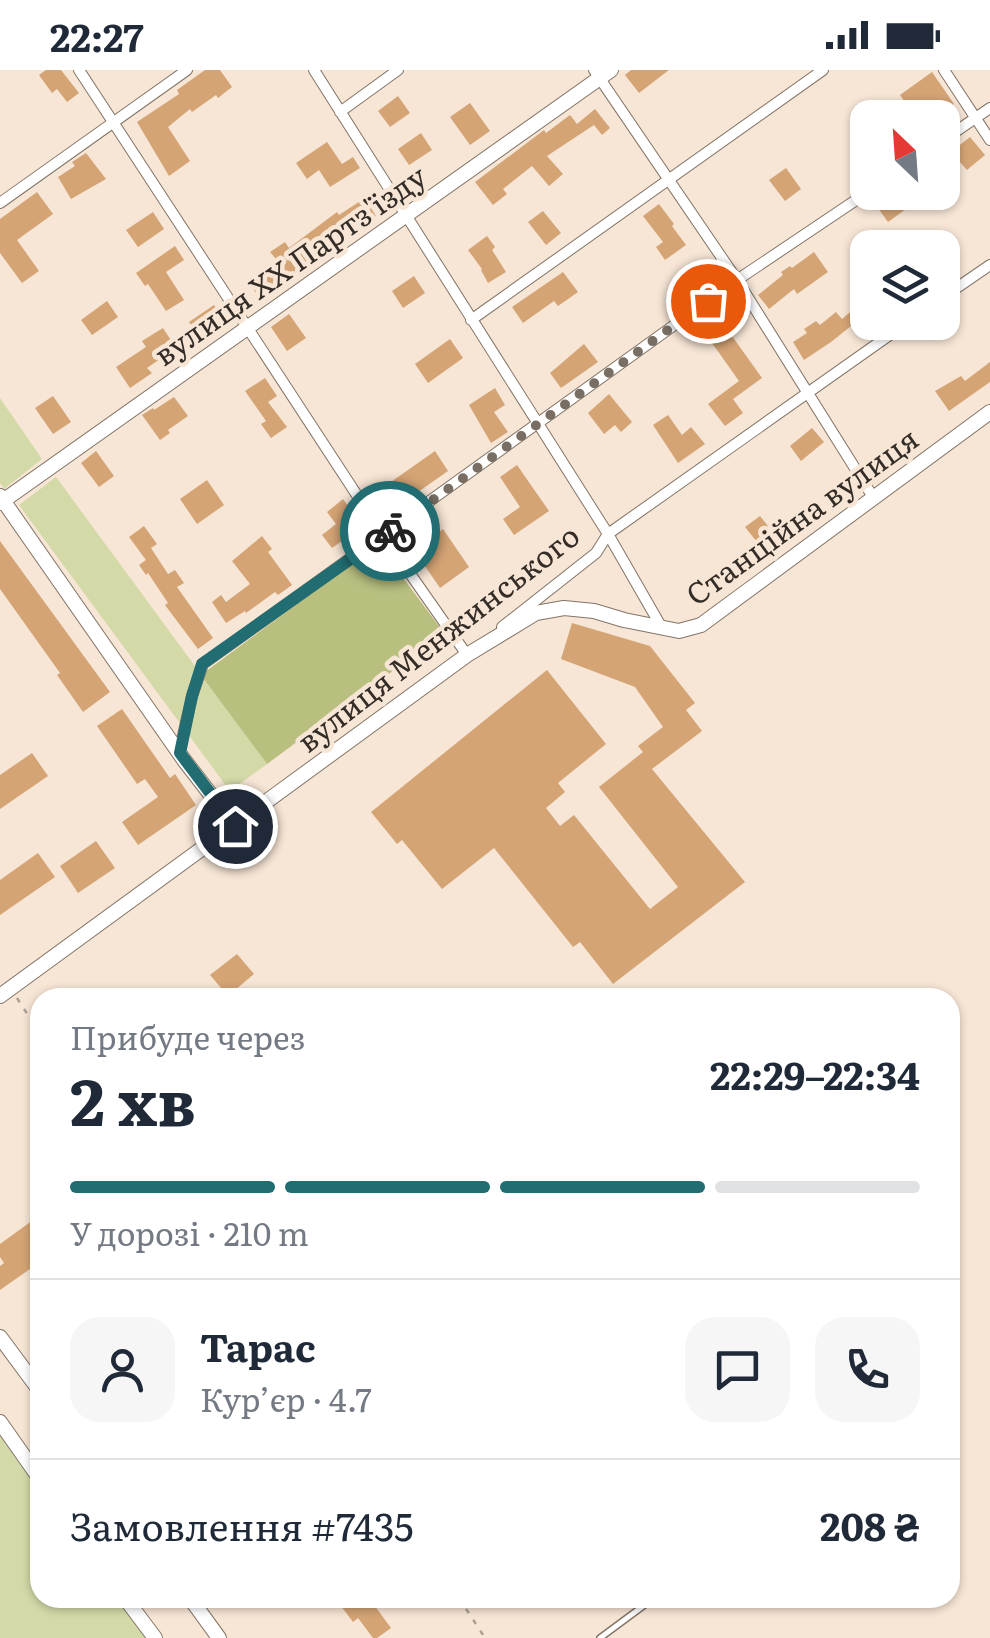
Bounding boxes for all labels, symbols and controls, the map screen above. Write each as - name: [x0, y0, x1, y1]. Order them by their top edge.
- text: 22:27: [50, 7, 144, 64]
- north arrow: [850, 100, 960, 210]
- map controls: [850, 100, 960, 340]
- street label: вулиця XX Партз'їзду: [144, 153, 435, 375]
- button: layers: [850, 230, 960, 340]
- pin: [666, 259, 751, 344]
- icon: bag: [681, 274, 736, 329]
- street label: Станційна вулиця: [676, 416, 926, 614]
- courier: [340, 481, 440, 581]
- icon: bike: [363, 504, 418, 559]
- street label: вулиця Менжинського: [286, 513, 588, 761]
- pin: [193, 784, 278, 869]
- icon: home: [208, 799, 263, 854]
- text: Прибуде через: [70, 1012, 306, 1060]
- text: 22:29–22:34: [710, 1045, 920, 1102]
- text: 2 хв: [70, 1049, 196, 1146]
- text: У дорозі · 210 m: [70, 1208, 309, 1256]
- button: person: [70, 1317, 175, 1422]
- text: Тарас: [200, 1317, 316, 1374]
- button: chat: [685, 1317, 790, 1422]
- button: phone: [815, 1317, 920, 1422]
- text: Кур’єр · 4.7: [200, 1374, 372, 1422]
- text: Замовлення #7435: [70, 1496, 414, 1553]
- text: 208 ₴: [820, 1496, 920, 1553]

